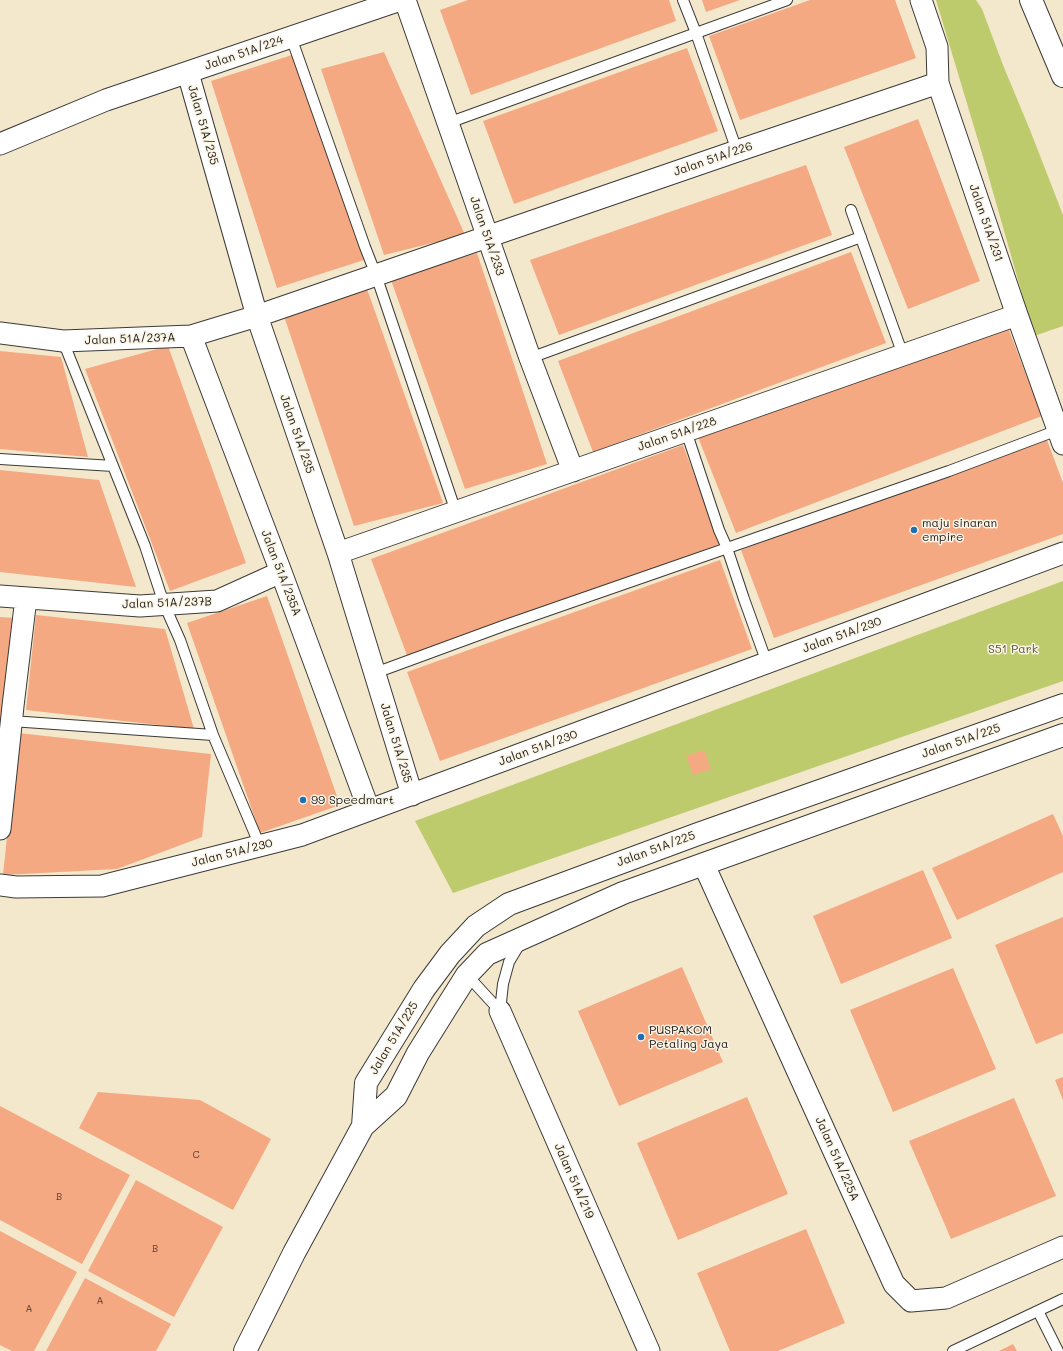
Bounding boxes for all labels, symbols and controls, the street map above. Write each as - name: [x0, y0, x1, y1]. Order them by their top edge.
- street label: Jalan 51A/224: [203, 33, 285, 73]
- street label: Jalan 51A/235: [185, 83, 221, 167]
- street label: Jalan 51A/226: [672, 139, 754, 179]
- street label: Jalan 51A/231: [966, 182, 1006, 264]
- street label: Jalan 51A/233: [467, 195, 507, 277]
- street label: Jalan 51A/237A: [84, 330, 176, 348]
- street label: Jalan 51A/235: [277, 393, 317, 475]
- street label: Jalan 51A/228: [636, 414, 718, 454]
- place label: maju sinaran empire: [922, 516, 997, 544]
- marker: maju sinaran empire: [909, 525, 919, 535]
- street label: Jalan 51A/235A: [258, 528, 304, 618]
- street label: Jalan 51A/237B: [122, 594, 212, 612]
- street label: Jalan 51A/230: [800, 614, 884, 656]
- park label: S51 Park: [988, 642, 1038, 656]
- street label: Jalan 51A/235: [377, 701, 415, 785]
- street label: Jalan 51A/225: [920, 721, 1002, 761]
- street label: Jalan 51A/230: [496, 727, 580, 769]
- place label: 99 Speedmart: [311, 793, 394, 807]
- marker: 99 Speedmart: [298, 795, 308, 805]
- street label: Jalan 51A/225: [615, 828, 697, 870]
- street label: Jalan 51A/230: [190, 836, 274, 870]
- street label: Jalan 51A/225: [367, 999, 421, 1077]
- place label: PUSPAKOM Petaling Jaya: [649, 1023, 728, 1051]
- marker: PUSPAKOM Petaling Jaya: [636, 1032, 646, 1042]
- street label: Jalan 51A/225A: [812, 1115, 862, 1203]
- street label: Jalan 51A/219: [551, 1141, 597, 1221]
- house number: C: [192, 1149, 200, 1161]
- house number: B: [56, 1191, 62, 1203]
- house number: B: [152, 1243, 158, 1255]
- house number: A: [97, 1295, 103, 1307]
- house number: A: [26, 1303, 32, 1315]

